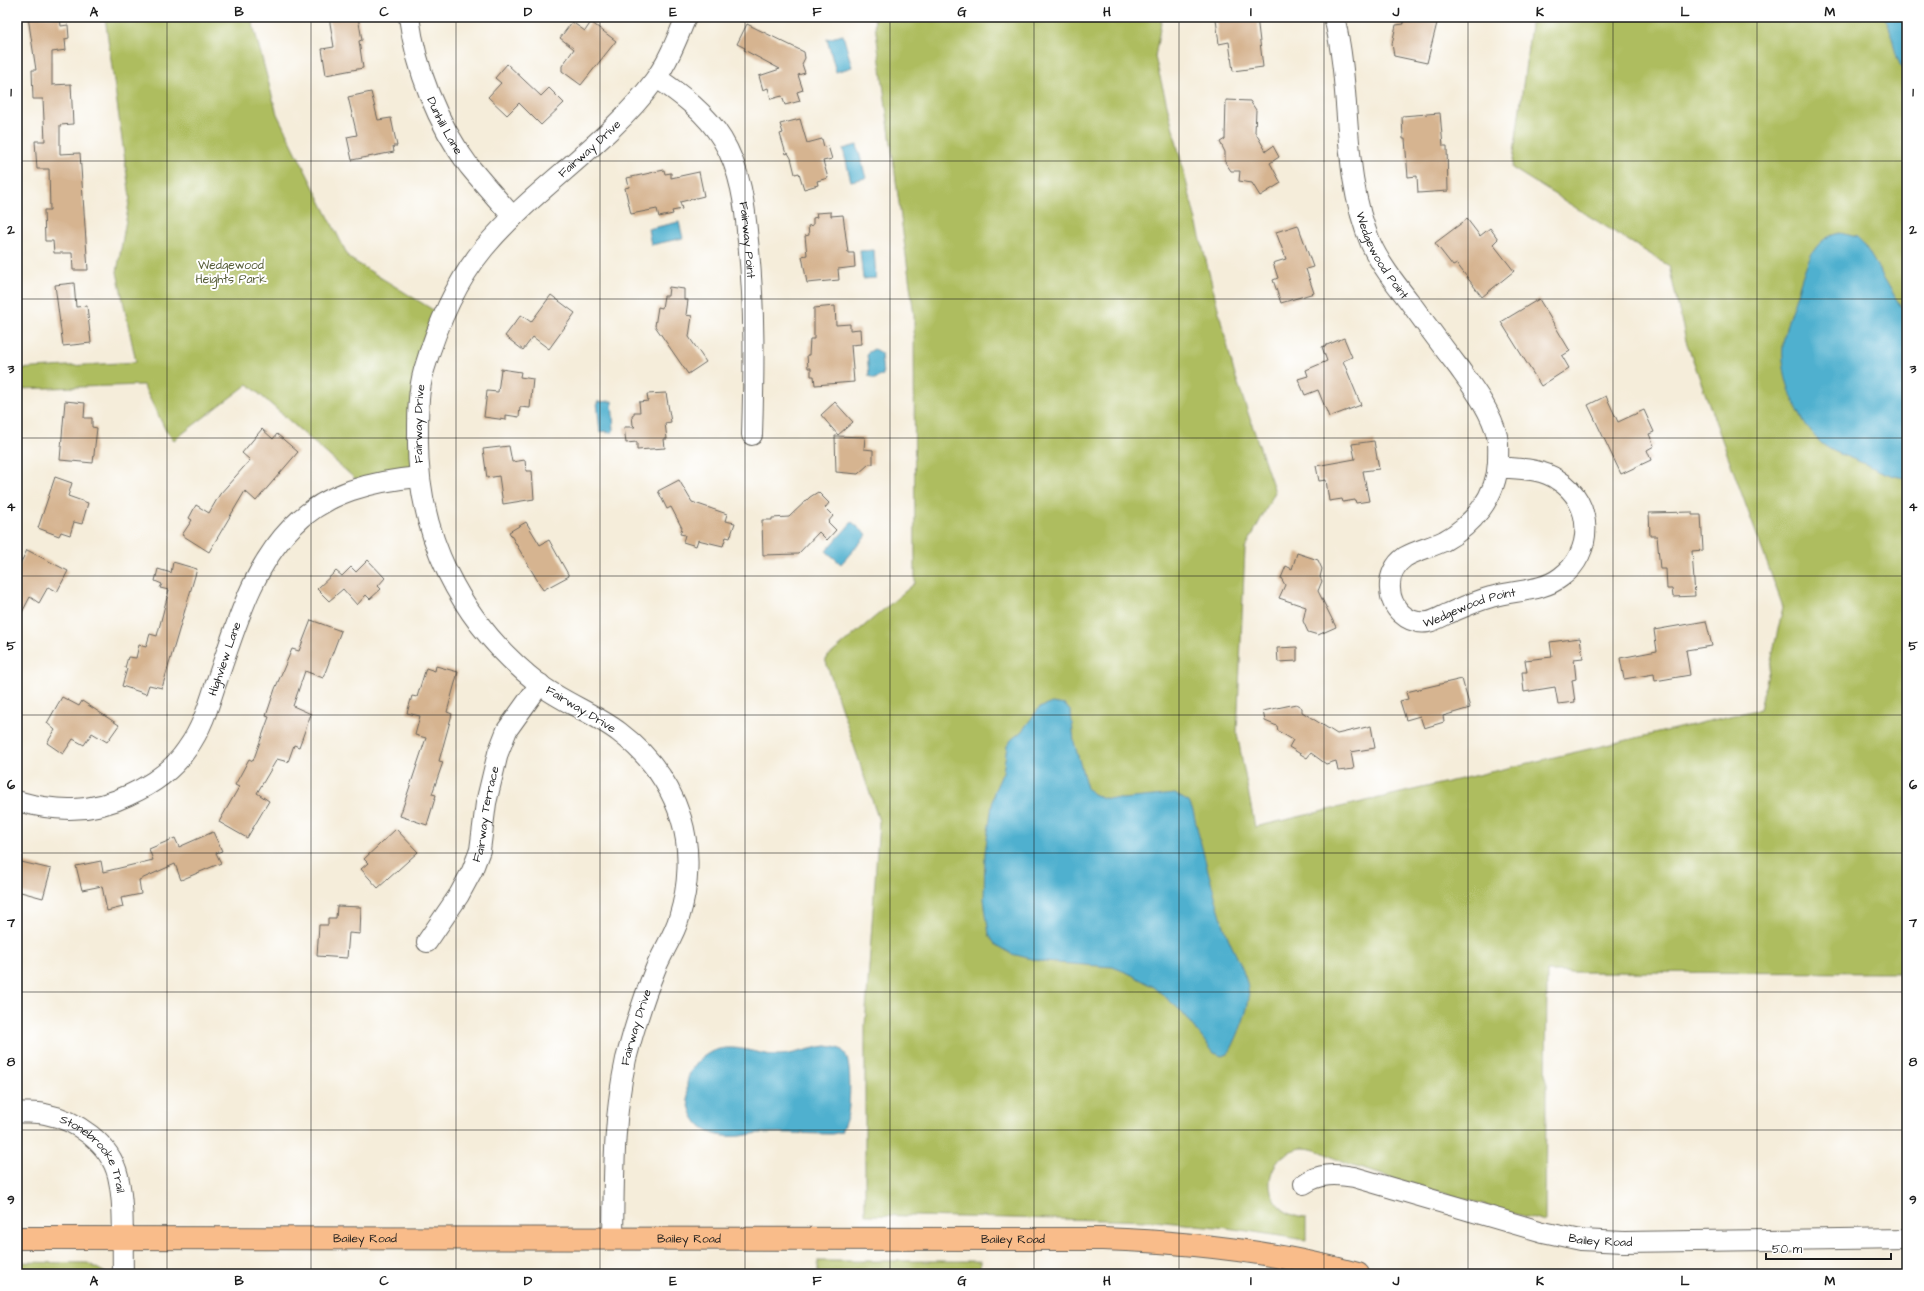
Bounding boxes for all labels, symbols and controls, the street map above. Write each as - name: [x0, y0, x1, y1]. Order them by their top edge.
- text: A: [90, 3, 99, 21]
- text: B: [234, 3, 244, 21]
- text: C: [379, 3, 389, 21]
- text: D: [524, 3, 533, 21]
- text: E: [669, 3, 677, 21]
- text: F: [812, 3, 822, 21]
- text: G: [957, 3, 967, 21]
- text: H: [1103, 3, 1111, 21]
- text: I: [1250, 3, 1252, 21]
- text: J: [1392, 3, 1400, 21]
- text: K: [1536, 3, 1544, 21]
- text: L: [1680, 3, 1690, 21]
- text: M: [1825, 3, 1836, 21]
- text: 1: [10, 83, 12, 101]
- text: 1: [1912, 83, 1914, 101]
- street label: Dunhill Lane: [422, 94, 467, 158]
- street label: Fairway Drive: [555, 116, 625, 182]
- street label: Fairway Point: [735, 200, 759, 279]
- street label: Wedgewood Point: [1351, 210, 1413, 303]
- text: 2: [6, 221, 15, 239]
- text: 2: [1908, 221, 1917, 239]
- park label: Wedgewood Heights Park: [195, 257, 267, 289]
- text: 3: [7, 360, 15, 378]
- text: 3: [1909, 360, 1917, 378]
- street label: Fairway Drive: [410, 383, 430, 464]
- text: 4: [7, 498, 16, 516]
- text: 4: [1909, 498, 1918, 516]
- street label: Wedgewood Point: [1421, 584, 1517, 632]
- street label: Highview Lane: [204, 619, 246, 698]
- text: 5: [6, 637, 16, 655]
- text: 5: [1908, 637, 1918, 655]
- street label: Fairway Drive: [542, 682, 619, 738]
- street label: Fairway Terrace: [468, 764, 504, 865]
- text: 6: [7, 776, 16, 794]
- text: 6: [1909, 776, 1918, 794]
- text: 7: [6, 914, 16, 932]
- text: 7: [1908, 914, 1918, 932]
- street label: Fairway Drive: [617, 986, 656, 1067]
- text: 8: [7, 1053, 16, 1071]
- text: 8: [1909, 1053, 1918, 1071]
- street label: Stonebrooke Trail: [57, 1111, 129, 1194]
- text: 9: [7, 1191, 15, 1209]
- text: 9: [1909, 1191, 1917, 1209]
- street label: Bailey Road: [333, 1230, 397, 1248]
- street label: Bailey Road: [1567, 1230, 1632, 1251]
- street label: Bailey Road: [657, 1231, 721, 1249]
- street label: Bailey Road: [981, 1231, 1045, 1249]
- scale bar: [1766, 1235, 1891, 1261]
- text: 50 m: [1772, 1241, 1803, 1258]
- text: A: [90, 1272, 99, 1290]
- text: B: [234, 1272, 244, 1290]
- text: C: [379, 1272, 389, 1290]
- text: D: [524, 1272, 533, 1290]
- text: E: [669, 1272, 677, 1290]
- text: F: [812, 1272, 822, 1290]
- text: G: [957, 1272, 967, 1290]
- text: H: [1103, 1272, 1111, 1290]
- text: I: [1250, 1272, 1252, 1290]
- text: J: [1392, 1272, 1400, 1290]
- text: K: [1536, 1272, 1544, 1290]
- text: L: [1680, 1272, 1690, 1290]
- text: M: [1825, 1272, 1836, 1290]

